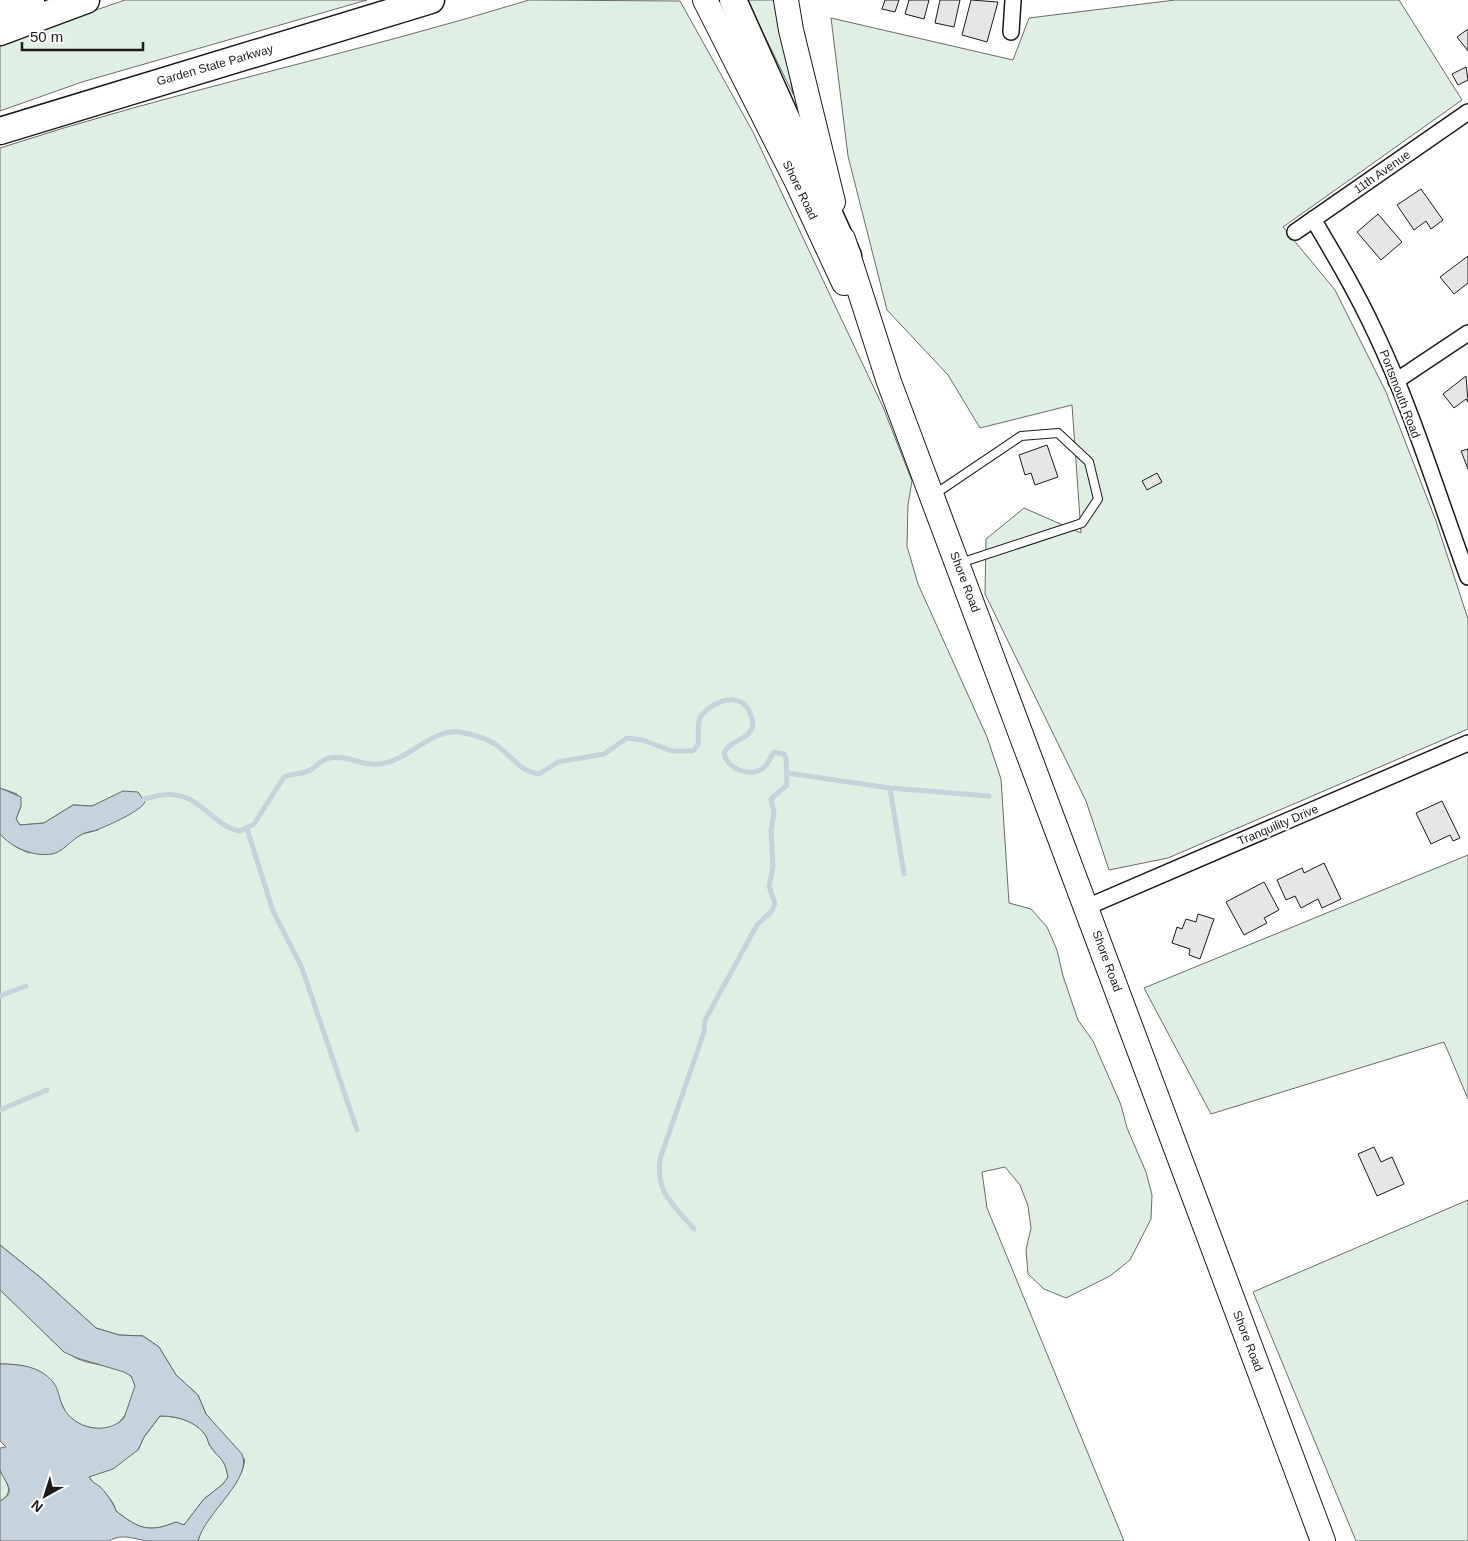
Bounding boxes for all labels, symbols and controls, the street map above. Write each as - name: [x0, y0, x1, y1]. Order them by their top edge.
- scale bar: [22, 20, 144, 52]
- text: 50 m: [30, 28, 63, 45]
- street label: Garden State Parkway: [155, 42, 275, 88]
- street label: 11th Avenue: [1351, 147, 1413, 197]
- street label: Shore Road: [780, 158, 820, 222]
- street label: Portsmouth Road: [1377, 348, 1423, 440]
- street label: Shore Road: [947, 550, 983, 614]
- street label: Tranquility Drive: [1236, 802, 1321, 848]
- street label: Shore Road: [1089, 929, 1125, 993]
- street label: Shore Road: [1230, 1309, 1266, 1373]
- north arrow: [20, 1471, 70, 1521]
- text: N: [28, 1497, 46, 1516]

